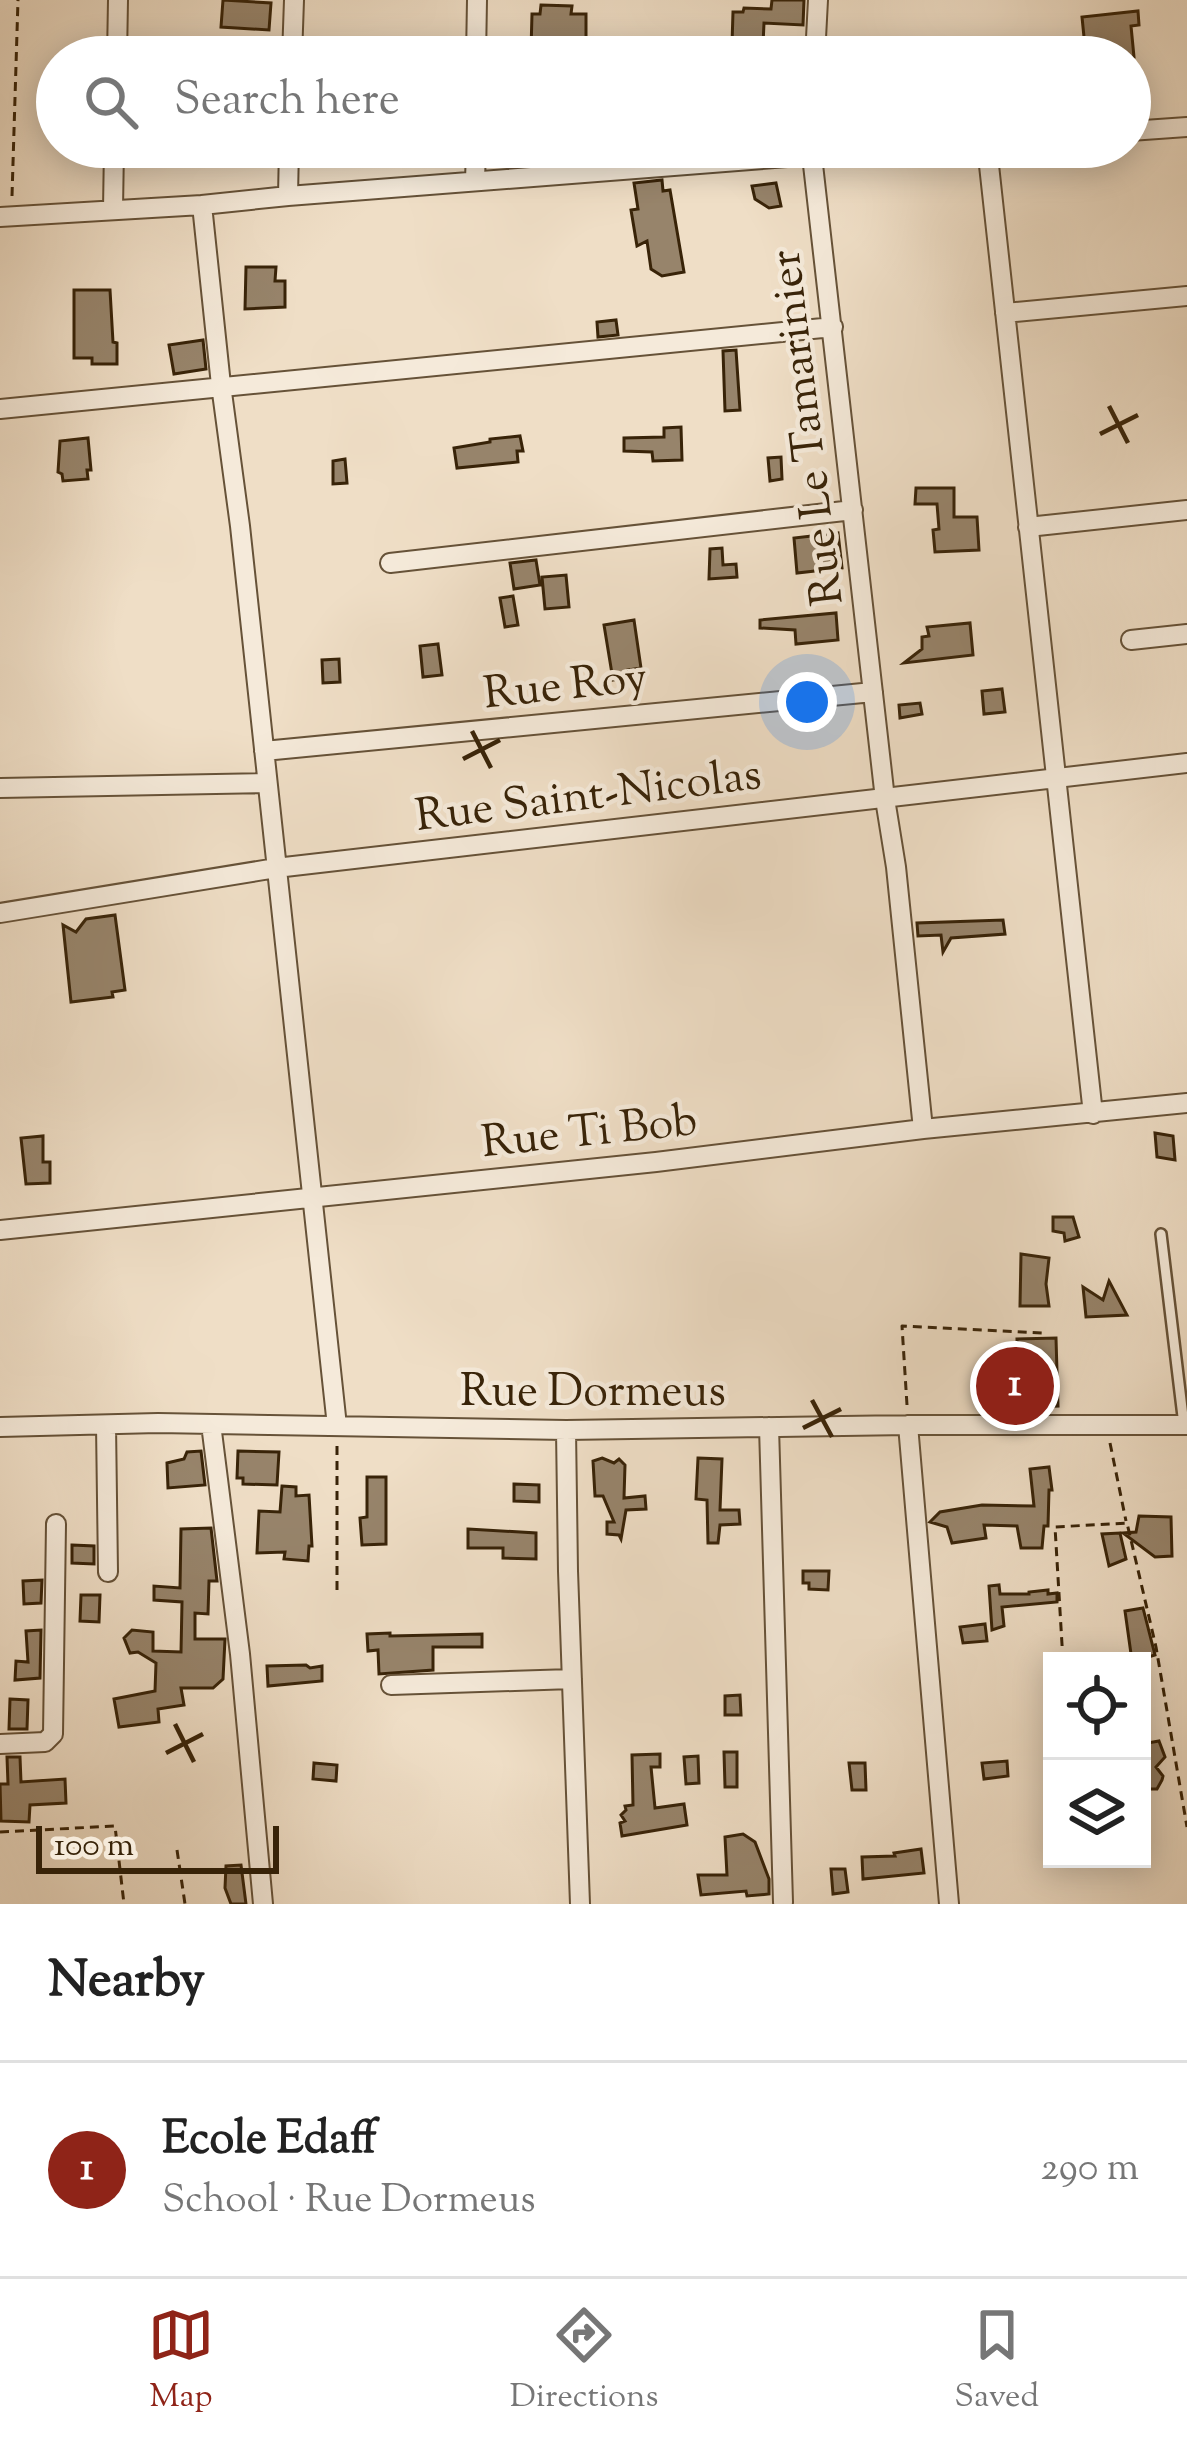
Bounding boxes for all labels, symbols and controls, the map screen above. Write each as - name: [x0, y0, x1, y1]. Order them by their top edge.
- search box: [36, 36, 1151, 168]
- icon: search: [78, 69, 144, 135]
- text: Search here: [174, 70, 400, 135]
- street label: Rue Le Tamarinier: [755, 246, 864, 609]
- street label: Rue Roy: [481, 648, 651, 729]
- your location: [777, 672, 837, 732]
- street label: Rue Saint-Nicolas: [412, 745, 765, 852]
- street label: Rue Ti Bob: [479, 1091, 701, 1178]
- pin: 1: [976, 1341, 1054, 1431]
- street label: Rue Dormeus: [460, 1362, 726, 1427]
- map controls: [1043, 1652, 1151, 1868]
- button: locate: [1043, 1652, 1151, 1760]
- button: layers: [1043, 1760, 1151, 1868]
- scale bar: [36, 1820, 279, 1873]
- text: 100 m: [54, 1823, 134, 1871]
- text: Nearby: [48, 1946, 205, 2019]
- text: Ecole Edaff: [162, 2109, 377, 2174]
- text: 1: [80, 2142, 94, 2198]
- text: 290 m: [1041, 2142, 1139, 2198]
- text: School · Rue Dormeus: [162, 2174, 535, 2230]
- tab: Map: [148, 2302, 214, 2422]
- tab: Directions: [510, 2302, 659, 2422]
- tab: Saved: [954, 2302, 1039, 2422]

